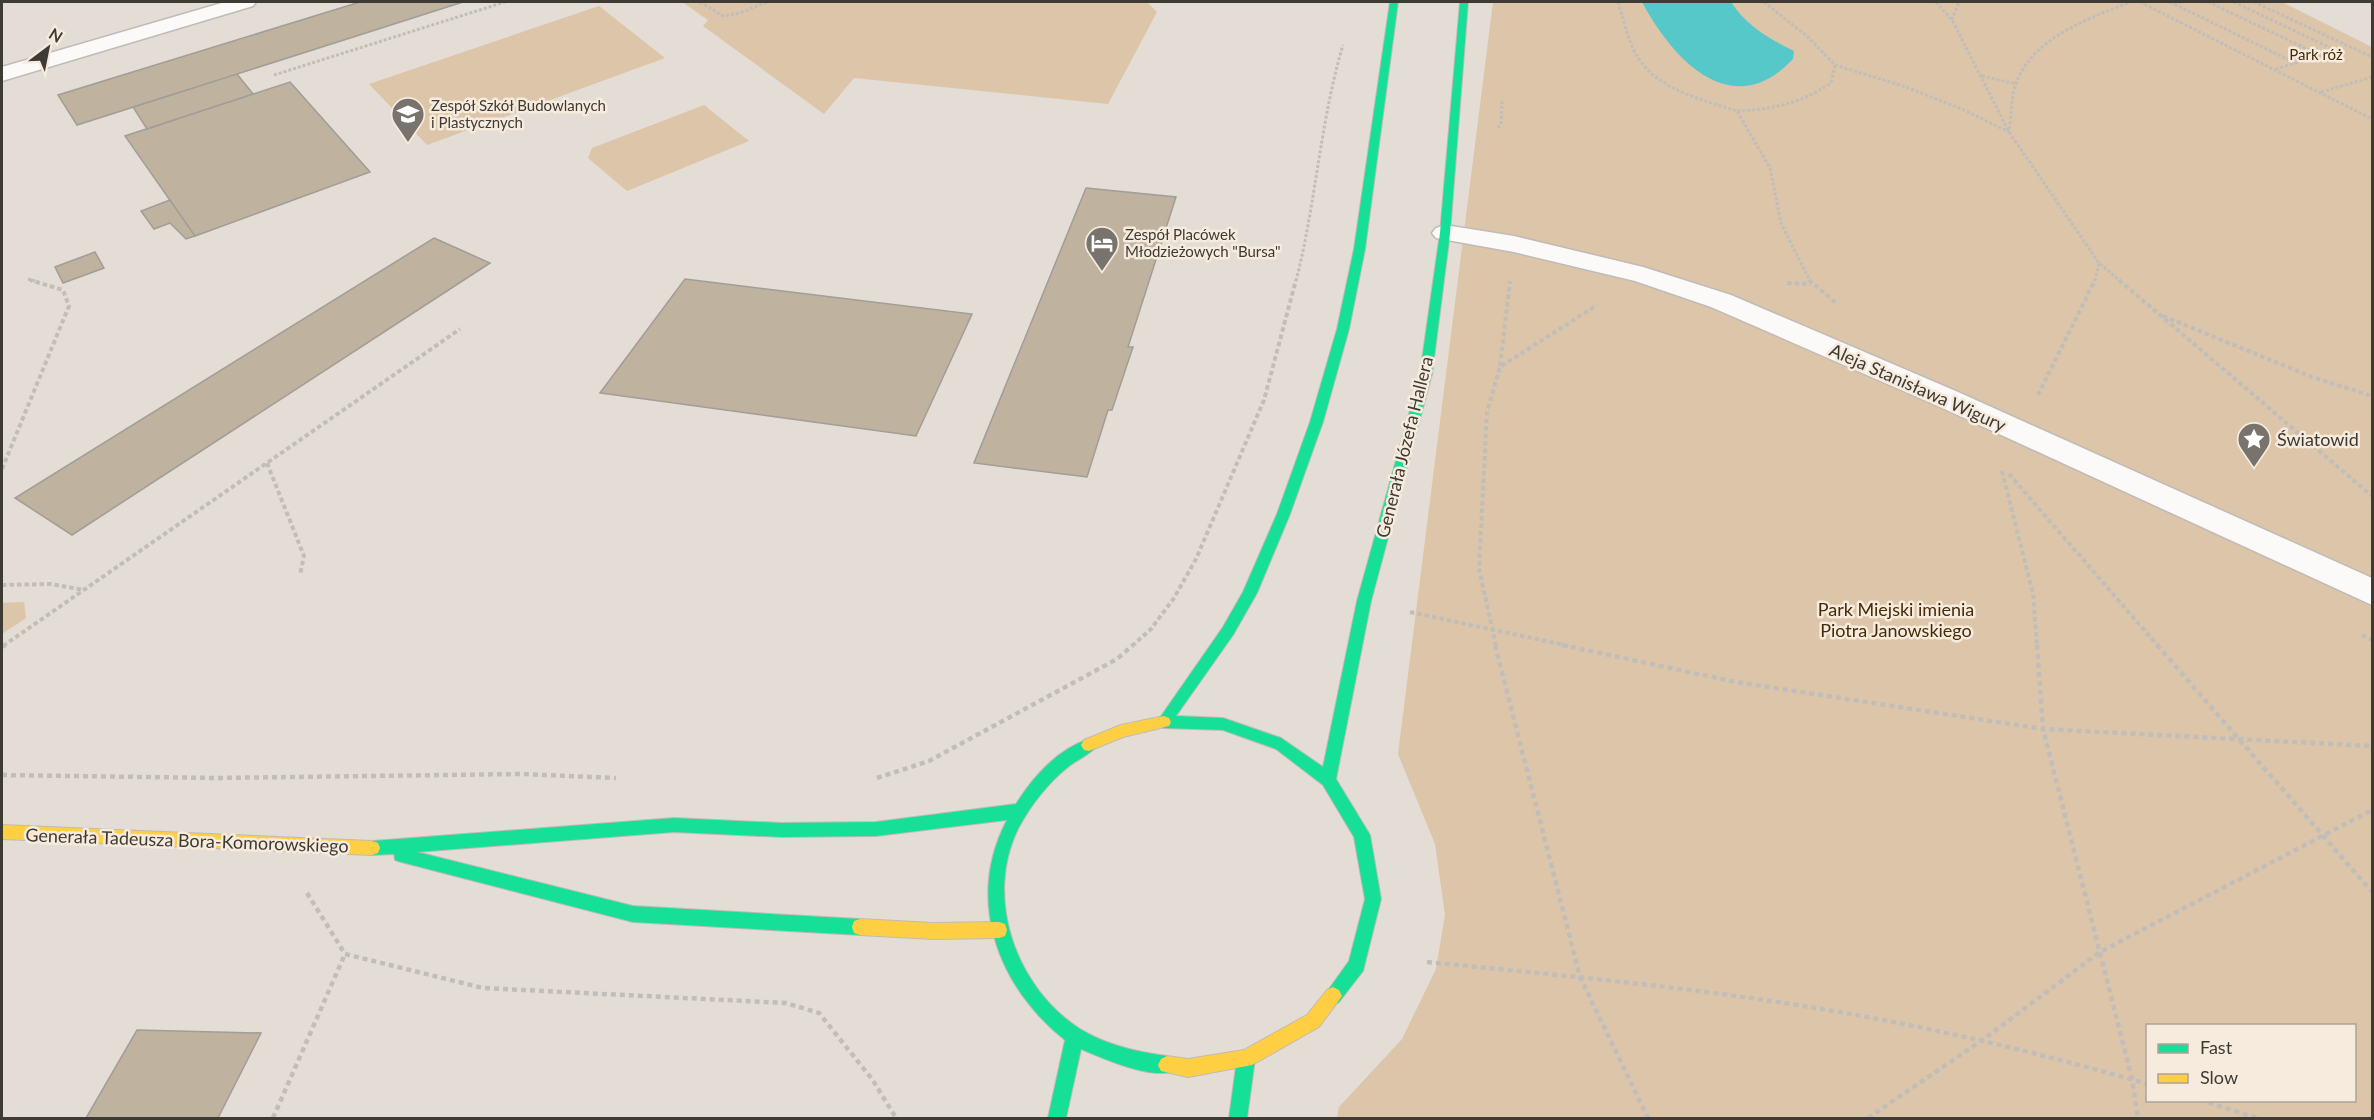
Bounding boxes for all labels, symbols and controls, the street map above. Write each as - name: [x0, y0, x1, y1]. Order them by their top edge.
- north arrow: [18, 18, 78, 78]
- text: N: [46, 24, 66, 46]
- park label: Park róż: [2289, 45, 2343, 63]
- school or university icon: Zespół Szkół Budowlanych i Plastycznych: [390, 96, 426, 143]
- place label: Zespół Szkół Budowlanych i Plastycznych: [431, 96, 606, 131]
- hotel icon: Zespół Placówek Młodzieżowych "Bursa": [1084, 225, 1120, 272]
- place label: Zespół Placówek Młodzieżowych "Bursa": [1125, 225, 1281, 260]
- street label: Aleja Stanisława Wigury: [1826, 338, 2010, 436]
- street label: Generała Józefa Hallera: [1371, 354, 1437, 540]
- place icon: Światowid: [2236, 421, 2272, 468]
- place label: Światowid: [2277, 428, 2359, 450]
- park label: Park Miejski imienia Piotra Janowskiego: [1818, 598, 1974, 641]
- street label: Generała Tadeusza Bora-Komorowskiego: [25, 823, 349, 857]
- legend: [2146, 1024, 2356, 1102]
- text: Fast: [2200, 1036, 2233, 1058]
- text: Slow: [2200, 1066, 2238, 1088]

